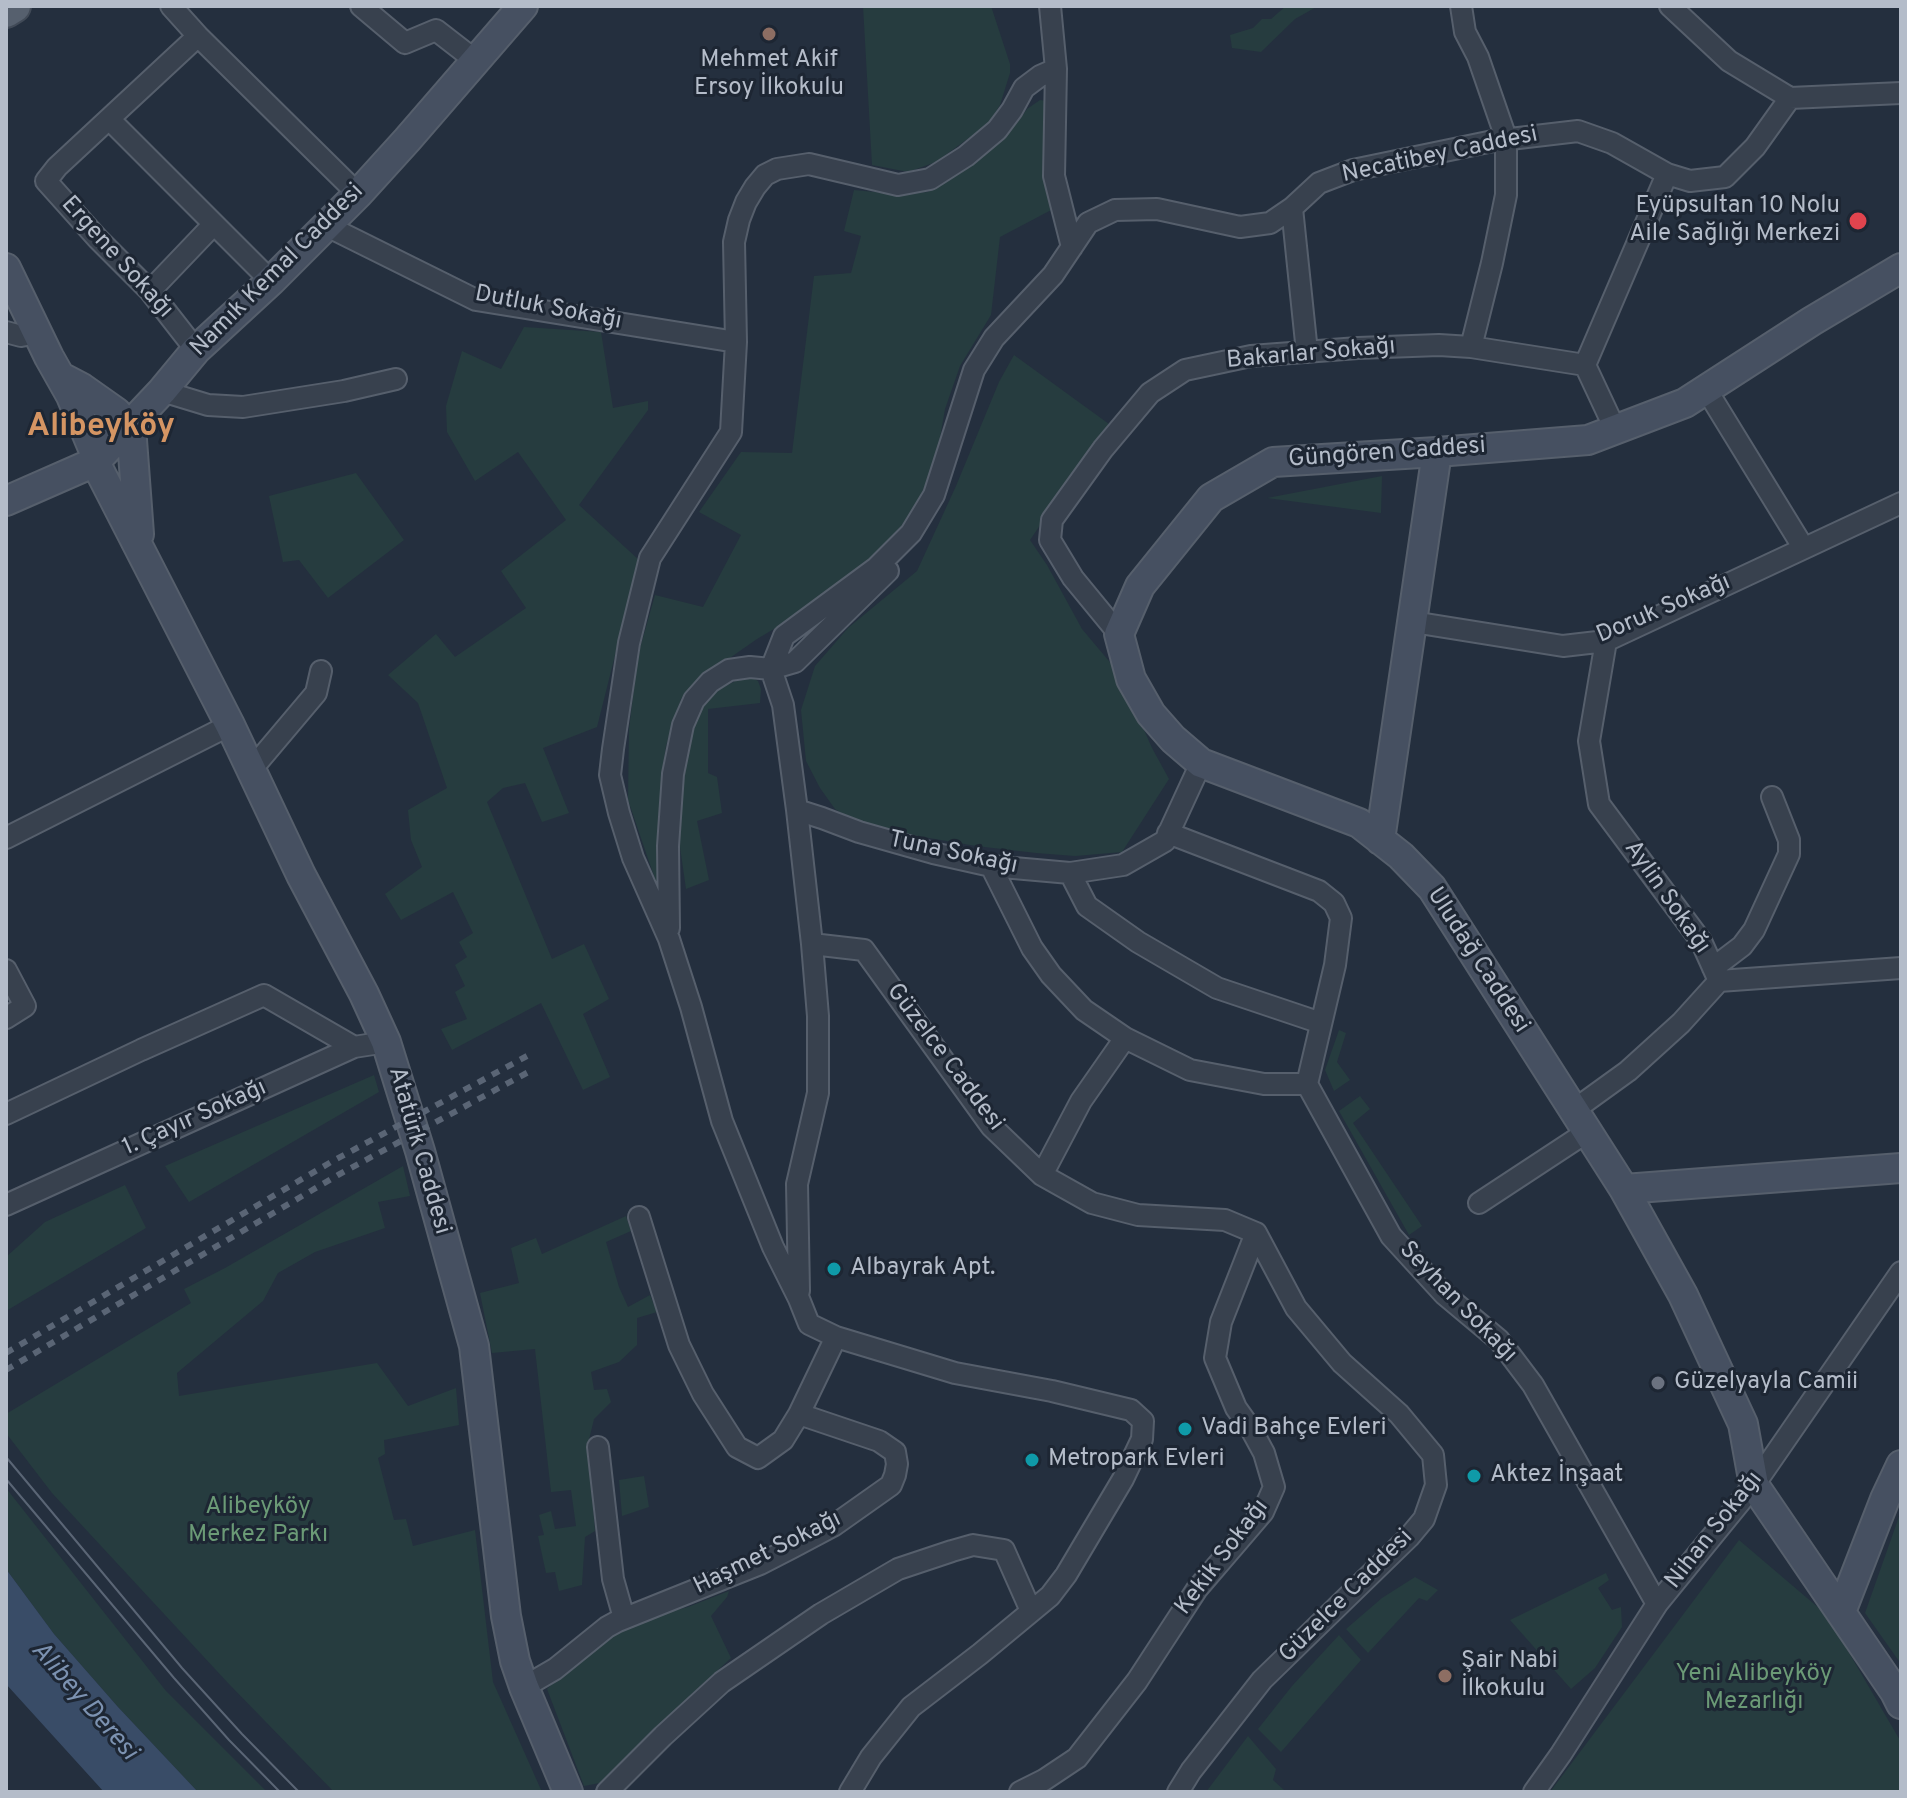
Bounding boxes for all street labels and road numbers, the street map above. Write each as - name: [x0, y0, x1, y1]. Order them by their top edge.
- street label: Necatibey Caddesi: [1340, 121, 1540, 191]
- street label: Namık Kemal Caddesi: [185, 178, 371, 364]
- street label: Ergene Sokağı: [54, 191, 178, 325]
- street label: Dutluk Sokağı: [472, 281, 624, 337]
- street label: Bakarlar Sokağı: [1225, 333, 1397, 377]
- street label: Güngören Caddesi: [1287, 433, 1487, 475]
- street label: Doruk Sokağı: [1593, 569, 1735, 651]
- street label: Tuna Sokağı: [886, 826, 1020, 882]
- street label: Aylin Sokağı: [1616, 836, 1716, 960]
- street label: Uludağ Caddesi: [1419, 883, 1535, 1039]
- street label: Güzelce Caddesi: [879, 979, 1009, 1137]
- street label: Atatürk Caddesi: [380, 1064, 456, 1238]
- street label: 1. Çayır Sokağı: [119, 1074, 271, 1164]
- street label: Seyhan Sokağı: [1392, 1237, 1522, 1369]
- street label: Nihan Sokağı: [1660, 1467, 1770, 1595]
- street label: Kekik Sokağı: [1170, 1494, 1276, 1622]
- street label: Haşmet Sokağı: [690, 1506, 846, 1602]
- street label: Güzelce Caddesi: [1274, 1524, 1420, 1670]

